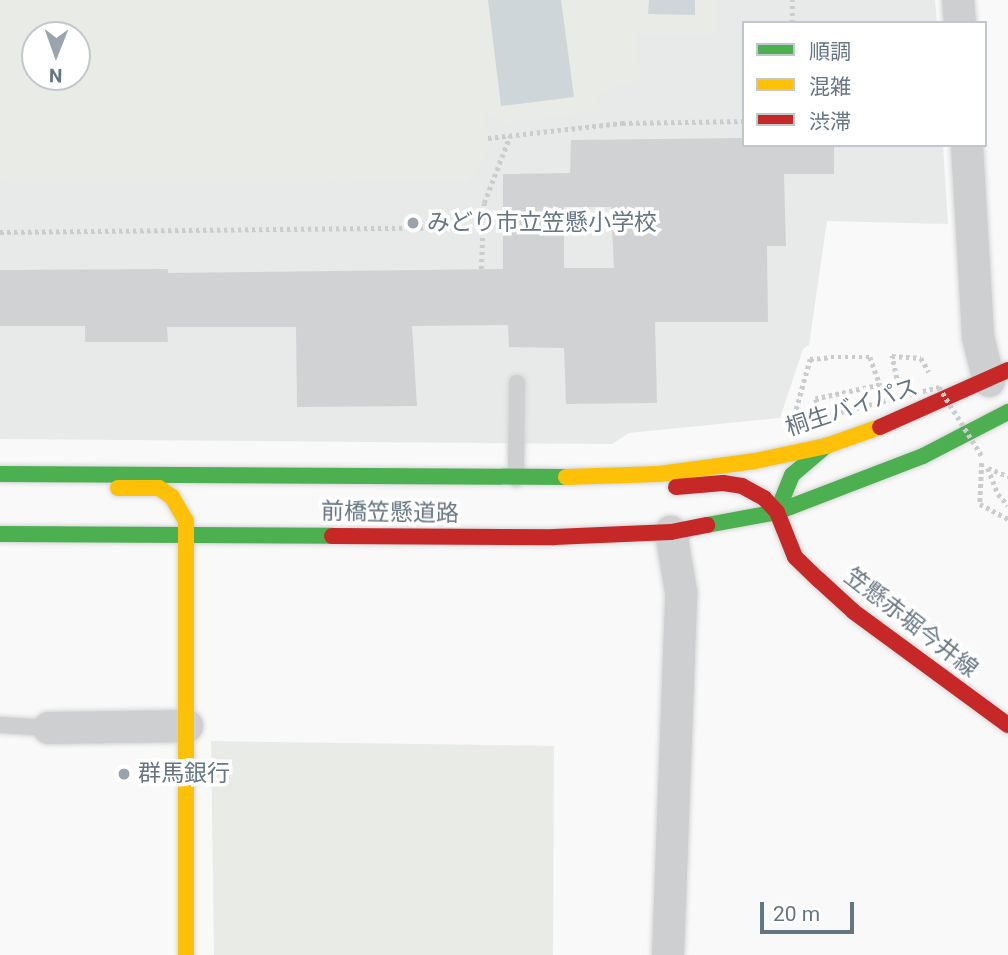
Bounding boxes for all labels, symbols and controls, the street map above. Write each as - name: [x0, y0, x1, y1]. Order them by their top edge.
- north arrow: [21, 21, 91, 91]
- legend: [742, 21, 987, 147]
- text: 順調: [809, 40, 851, 64]
- text: N: [49, 64, 63, 87]
- text: 混雑: [809, 75, 851, 99]
- text: 渋滞: [809, 110, 851, 134]
- place label: みどり市立笠懸小学校: [427, 209, 657, 237]
- marker: みどり市立笠懸小学校: [405, 215, 421, 231]
- street label: 桐生バイパス: [782, 374, 922, 442]
- street label: 前橋笠懸道路: [321, 498, 459, 528]
- street label: 笠懸赤堀今井線: [839, 563, 983, 683]
- place label: 群馬銀行: [138, 760, 230, 788]
- marker: 群馬銀行: [116, 766, 132, 782]
- scale bar: [763, 888, 858, 932]
- text: 20 m: [773, 902, 820, 926]

